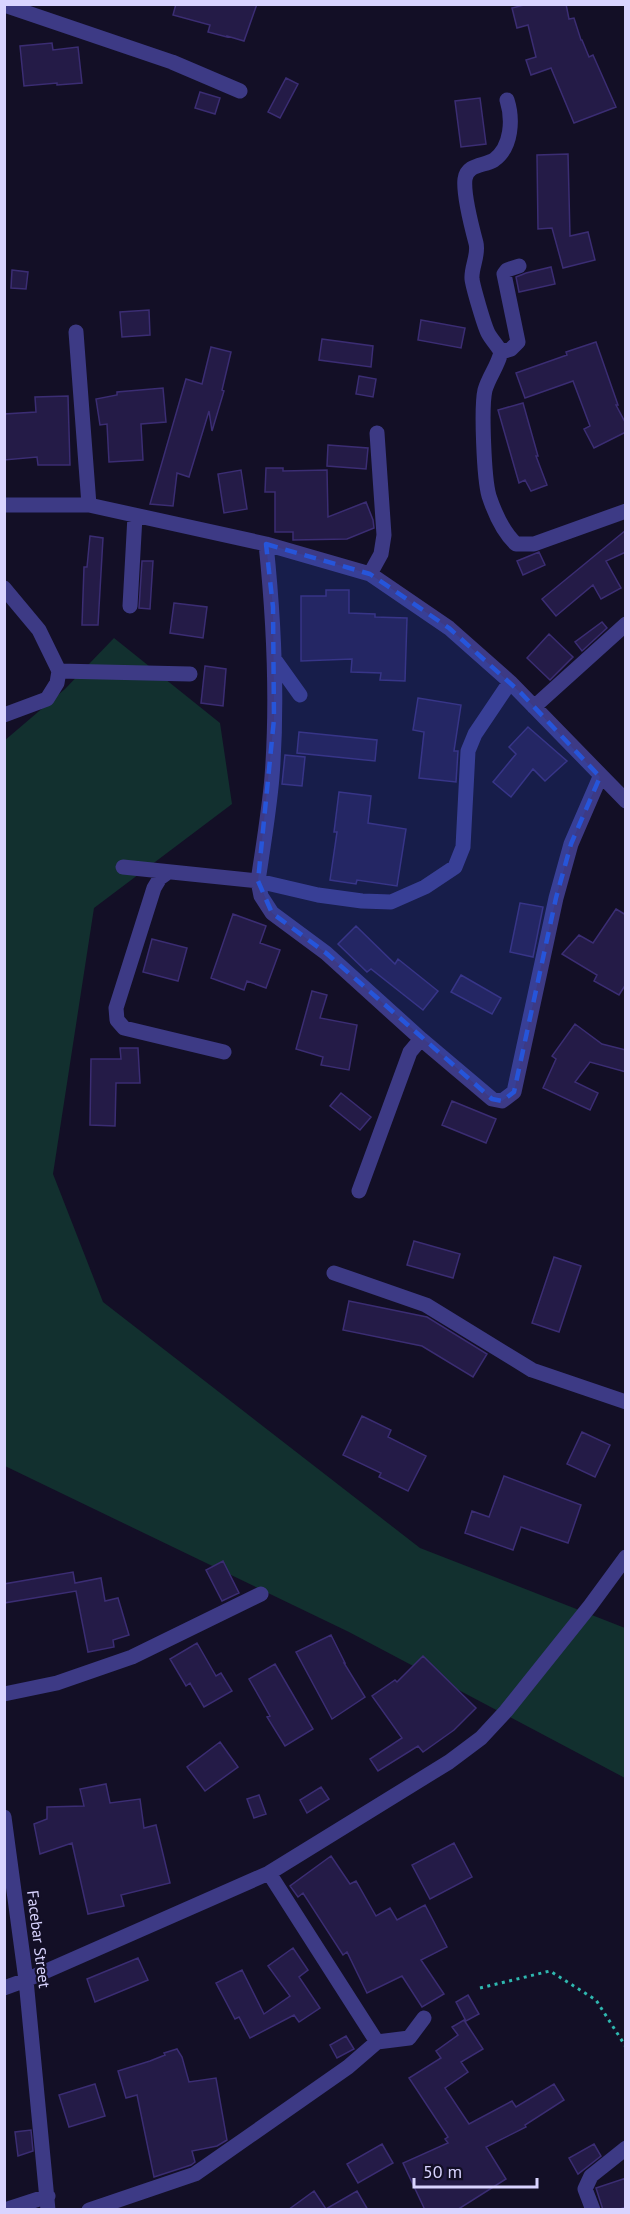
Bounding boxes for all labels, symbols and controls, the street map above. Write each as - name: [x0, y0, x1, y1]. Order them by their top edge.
- street label: Facebar Street: [23, 1889, 55, 1990]
- scale bar: [414, 2151, 537, 2189]
- text: 50 m: [423, 2160, 462, 2183]

